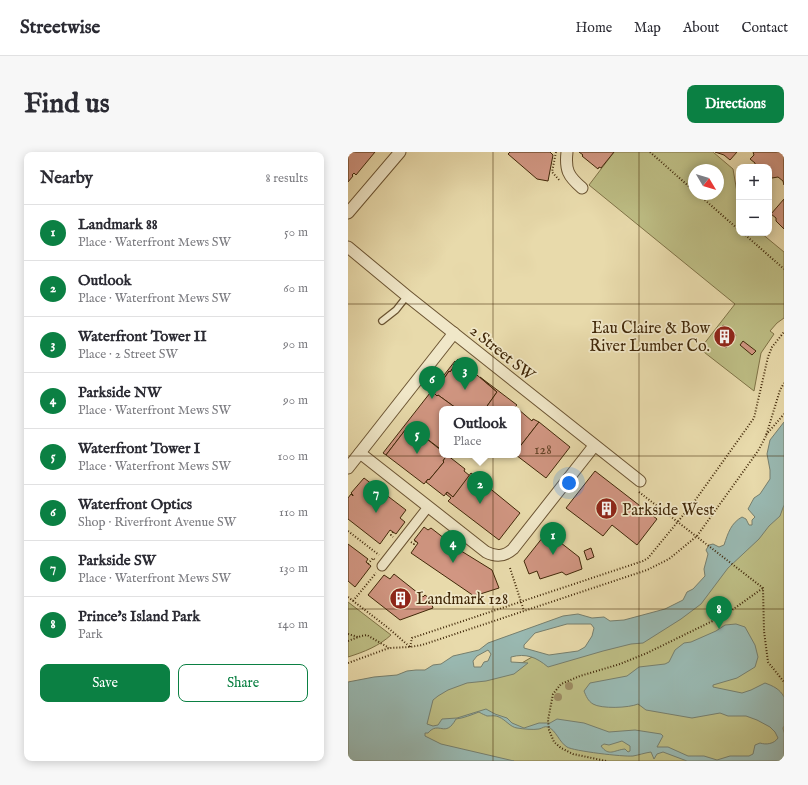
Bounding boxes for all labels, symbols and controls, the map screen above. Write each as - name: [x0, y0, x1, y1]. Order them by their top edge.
- text: Streetwise: [20, 16, 100, 40]
- text: Home: [576, 19, 612, 37]
- text: Map: [634, 19, 661, 37]
- text: About: [683, 19, 719, 37]
- text: Contact: [741, 19, 788, 37]
- button: Directions: [687, 85, 784, 123]
- text: Find us: [24, 87, 110, 122]
- north arrow: [688, 164, 724, 200]
- map controls: [736, 164, 772, 236]
- button: +: [736, 164, 772, 200]
- text: Nearby: [40, 168, 93, 189]
- text: 8 results: [265, 170, 308, 187]
- button: −: [736, 200, 772, 236]
- text: Landmark 88: [78, 215, 158, 234]
- text: 1: [51, 224, 55, 241]
- text: 50 m: [284, 224, 308, 241]
- text: Place · Waterfront Mews SW: [78, 234, 231, 251]
- text: Outlook: [78, 271, 132, 290]
- text: 2: [50, 280, 56, 297]
- text: 60 m: [283, 280, 308, 297]
- text: Place · Waterfront Mews SW: [78, 290, 231, 307]
- place label: Eau Claire & Bow River Lumber Co.: [589, 319, 710, 357]
- street label: 2 Street SW: [465, 321, 539, 386]
- building icon: Eau Claire & Bow River Lumber Co.: [712, 323, 738, 349]
- text: Waterfront Tower II: [78, 327, 207, 346]
- text: 3: [51, 336, 55, 353]
- text: 90 m: [283, 336, 308, 353]
- text: Place · 2 Street SW: [78, 346, 178, 363]
- pin: 3: [452, 357, 478, 390]
- pin: 6: [419, 366, 445, 399]
- text: Parkside NW: [78, 383, 161, 402]
- text: 4: [50, 392, 56, 409]
- text: 90 m: [283, 392, 308, 409]
- text: Place · Waterfront Mews SW: [78, 402, 231, 419]
- popup: [439, 406, 521, 458]
- text: Outlook: [453, 414, 507, 433]
- pin: 5: [404, 421, 430, 454]
- text: Place: [453, 433, 481, 450]
- text: Waterfront Tower I: [78, 439, 200, 458]
- house number: 128: [534, 441, 552, 459]
- text: 5: [51, 448, 55, 465]
- text: 100 m: [278, 448, 308, 465]
- text: Place · Waterfront Mews SW: [78, 458, 231, 475]
- pin: 2: [467, 471, 493, 504]
- your location: [559, 473, 579, 493]
- pin: 7: [363, 480, 389, 513]
- text: Waterfront Optics: [78, 495, 192, 514]
- building icon: Parkside West: [593, 496, 619, 522]
- place label: Parkside West: [622, 501, 715, 521]
- text: 6: [50, 504, 56, 521]
- text: 110 m: [279, 504, 308, 521]
- text: Shop · Riverfront Avenue SW: [78, 514, 236, 531]
- pin: 1: [540, 522, 566, 555]
- pin: 4: [440, 530, 466, 563]
- text: Parkside SW: [78, 551, 156, 570]
- text: 7: [50, 560, 56, 577]
- text: 130 m: [279, 560, 308, 577]
- text: Place · Waterfront Mews SW: [78, 570, 231, 587]
- building icon: Landmark 128: [387, 585, 413, 611]
- place label: Landmark 128: [416, 590, 508, 610]
- pin: 8: [706, 596, 732, 629]
- text: Prince's Island Park: [78, 607, 200, 626]
- text: 8: [50, 616, 56, 633]
- text: 140 m: [278, 616, 308, 633]
- text: Park: [78, 626, 103, 643]
- button: Save: [40, 664, 170, 702]
- button: Share: [178, 664, 308, 702]

